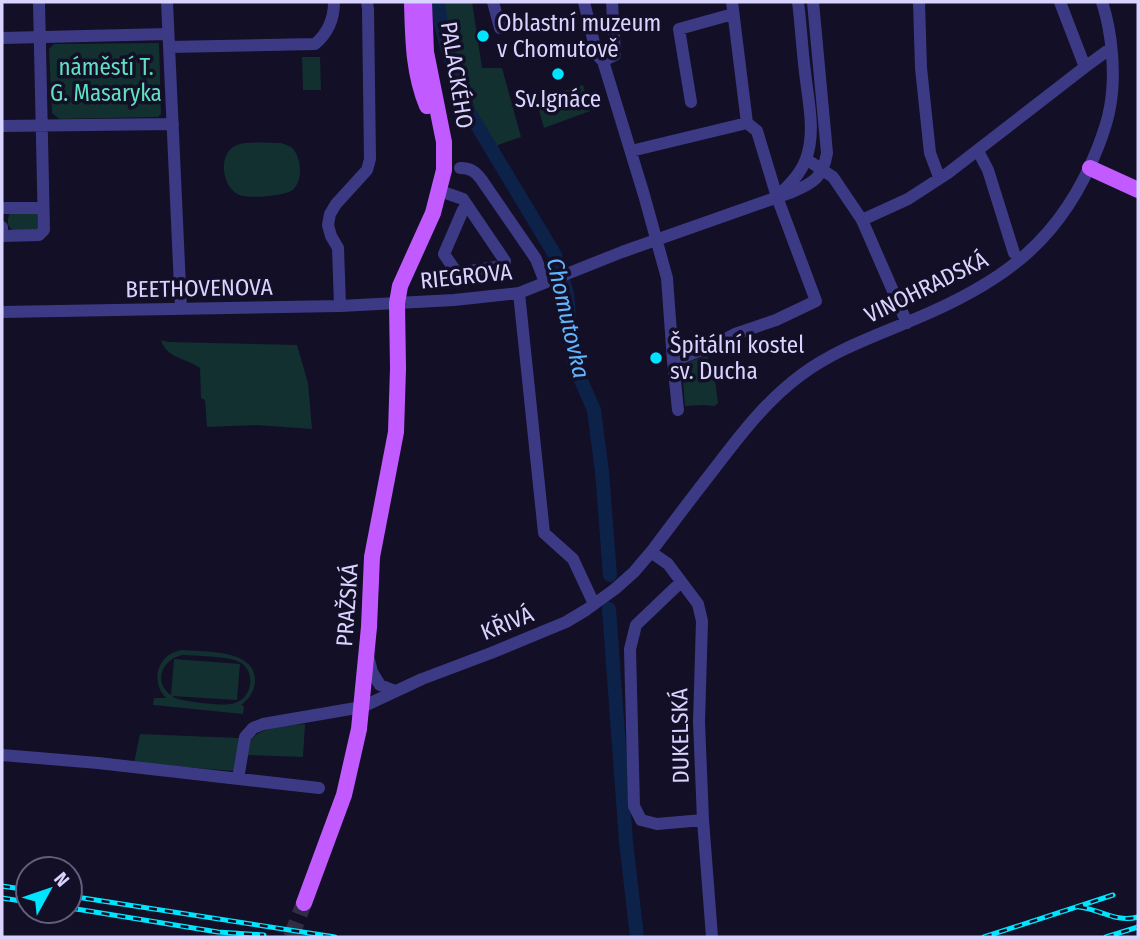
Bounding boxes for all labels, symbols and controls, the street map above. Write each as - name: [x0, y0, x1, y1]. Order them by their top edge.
- place label: Oblastní muzeum v Chomutově: [497, 9, 661, 63]
- street label: PALACKÉHO: [435, 19, 480, 130]
- marker: Oblastní muzeum v Chomutově: [475, 28, 491, 44]
- park label: náměstí T. G. Masaryka: [50, 53, 162, 107]
- marker: Sv.Ignáce: [550, 66, 566, 82]
- place label: Sv.Ignáce: [515, 85, 601, 113]
- street label: VINOHRADSKÁ: [859, 244, 992, 329]
- water label: Chomutovka: [541, 255, 595, 381]
- street label: RIEGROVA: [419, 257, 513, 295]
- street label: BEETHOVENOVA: [125, 273, 273, 303]
- place label: Špitální kostel sv. Ducha: [670, 330, 804, 385]
- marker: Špitální kostel sv. Ducha: [648, 350, 664, 366]
- street label: PRAŽSKÁ: [329, 563, 364, 647]
- street label: KŘIVÁ: [476, 599, 537, 646]
- street label: DUKELSKÁ: [664, 688, 695, 784]
- north arrow: [14, 855, 84, 925]
- text: N: [49, 868, 74, 891]

